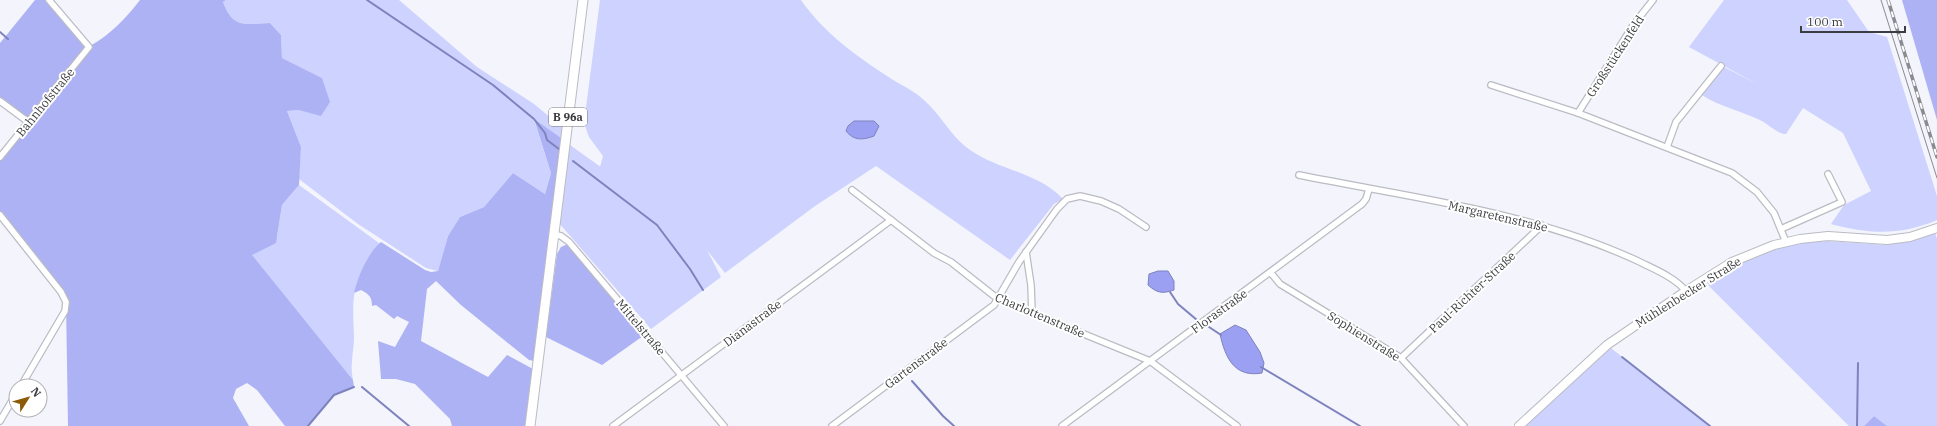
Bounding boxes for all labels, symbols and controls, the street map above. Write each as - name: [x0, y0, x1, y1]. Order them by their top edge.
- scale bar: [1801, 8, 1905, 34]
- street label: Großstückenfeld: [1583, 12, 1647, 100]
- text: 100 m: [1807, 14, 1843, 29]
- street label: Bahnhofstraße: [13, 65, 77, 139]
- road number: B 96a: [549, 108, 587, 126]
- street label: Margaretenstraße: [1447, 197, 1549, 235]
- street label: Paul-Richter-Straße: [1426, 248, 1518, 336]
- street label: Mühlenbecker Straße: [1632, 253, 1744, 331]
- street label: Florastraße: [1188, 286, 1250, 336]
- street label: Charlottenstraße: [993, 289, 1087, 341]
- street label: Mittelstraße: [613, 296, 669, 358]
- street label: Dianastraße: [720, 296, 784, 350]
- street label: Sophienstraße: [1325, 308, 1403, 364]
- street label: Gartenstraße: [881, 334, 951, 392]
- north arrow: [8, 378, 48, 418]
- text: N: [28, 384, 44, 400]

